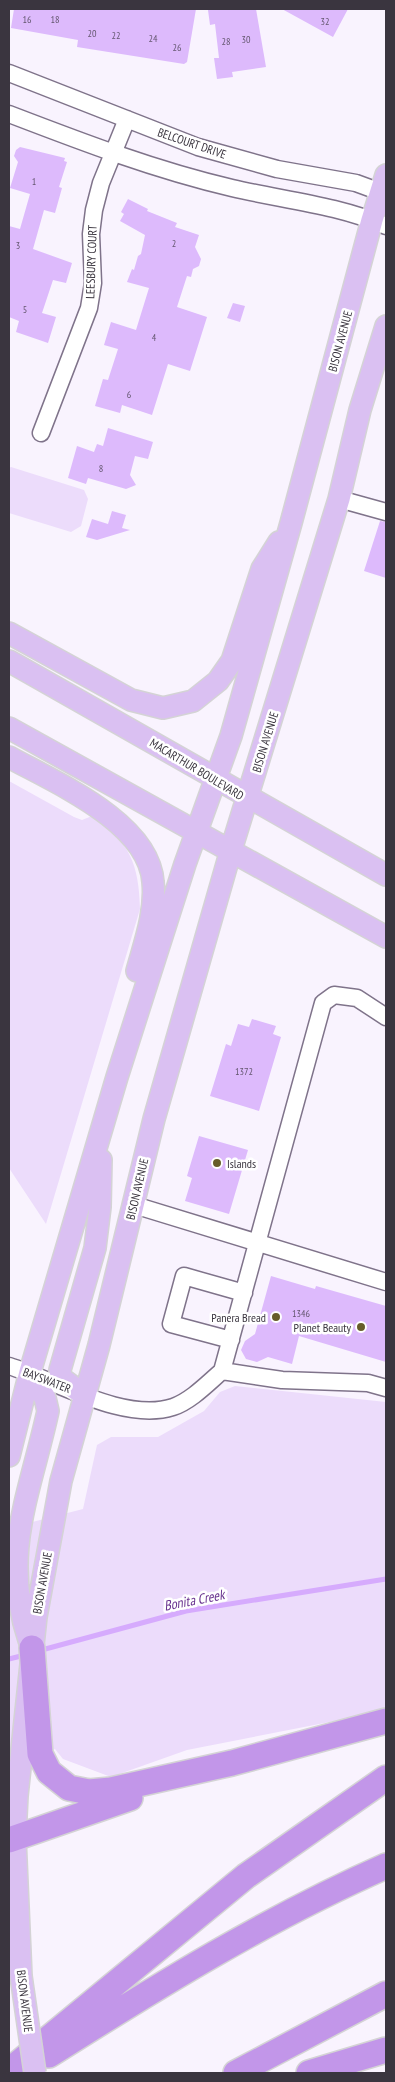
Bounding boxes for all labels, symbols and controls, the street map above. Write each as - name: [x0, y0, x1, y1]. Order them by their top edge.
- house number: 16: [23, 13, 32, 26]
- house number: 18: [51, 13, 60, 26]
- house number: 32: [321, 15, 330, 28]
- house number: 20: [88, 27, 97, 40]
- house number: 22: [112, 29, 121, 42]
- house number: 24: [149, 32, 158, 45]
- house number: 30: [242, 33, 251, 46]
- house number: 28: [222, 35, 231, 48]
- house number: 26: [173, 41, 182, 54]
- street label: BELCOURT DRIVE: [156, 124, 228, 162]
- house number: 1: [32, 175, 36, 188]
- street label: LEESBURY COURT: [82, 224, 100, 299]
- house number: 2: [172, 237, 176, 250]
- house number: 3: [16, 239, 20, 252]
- house number: 5: [23, 303, 27, 316]
- street label: BISON AVENUE: [325, 309, 355, 373]
- house number: 4: [152, 331, 157, 344]
- house number: 6: [127, 388, 132, 401]
- house number: 8: [99, 462, 103, 475]
- street label: BISON AVENUE: [249, 710, 281, 774]
- street label: MACARTHUR BOULEVARD: [147, 735, 247, 803]
- house number: 1372: [235, 1065, 253, 1078]
- place label: Islands: [227, 1156, 256, 1171]
- street label: BISON AVENUE: [123, 1157, 151, 1221]
- marker: Islands: [211, 1157, 223, 1169]
- house number: 1346: [292, 1307, 311, 1320]
- place label: Panera Bread: [211, 1310, 266, 1325]
- marker: Panera Bread: [270, 1311, 282, 1323]
- place label: Planet Beauty: [294, 1320, 351, 1335]
- marker: Planet Beauty: [355, 1321, 367, 1333]
- street label: BAYSWATER: [21, 1364, 73, 1396]
- street label: BISON AVENUE: [29, 1551, 55, 1615]
- water label: Bonita Creek: [162, 1585, 227, 1615]
- street label: BISON AVENUE: [14, 1969, 36, 2033]

